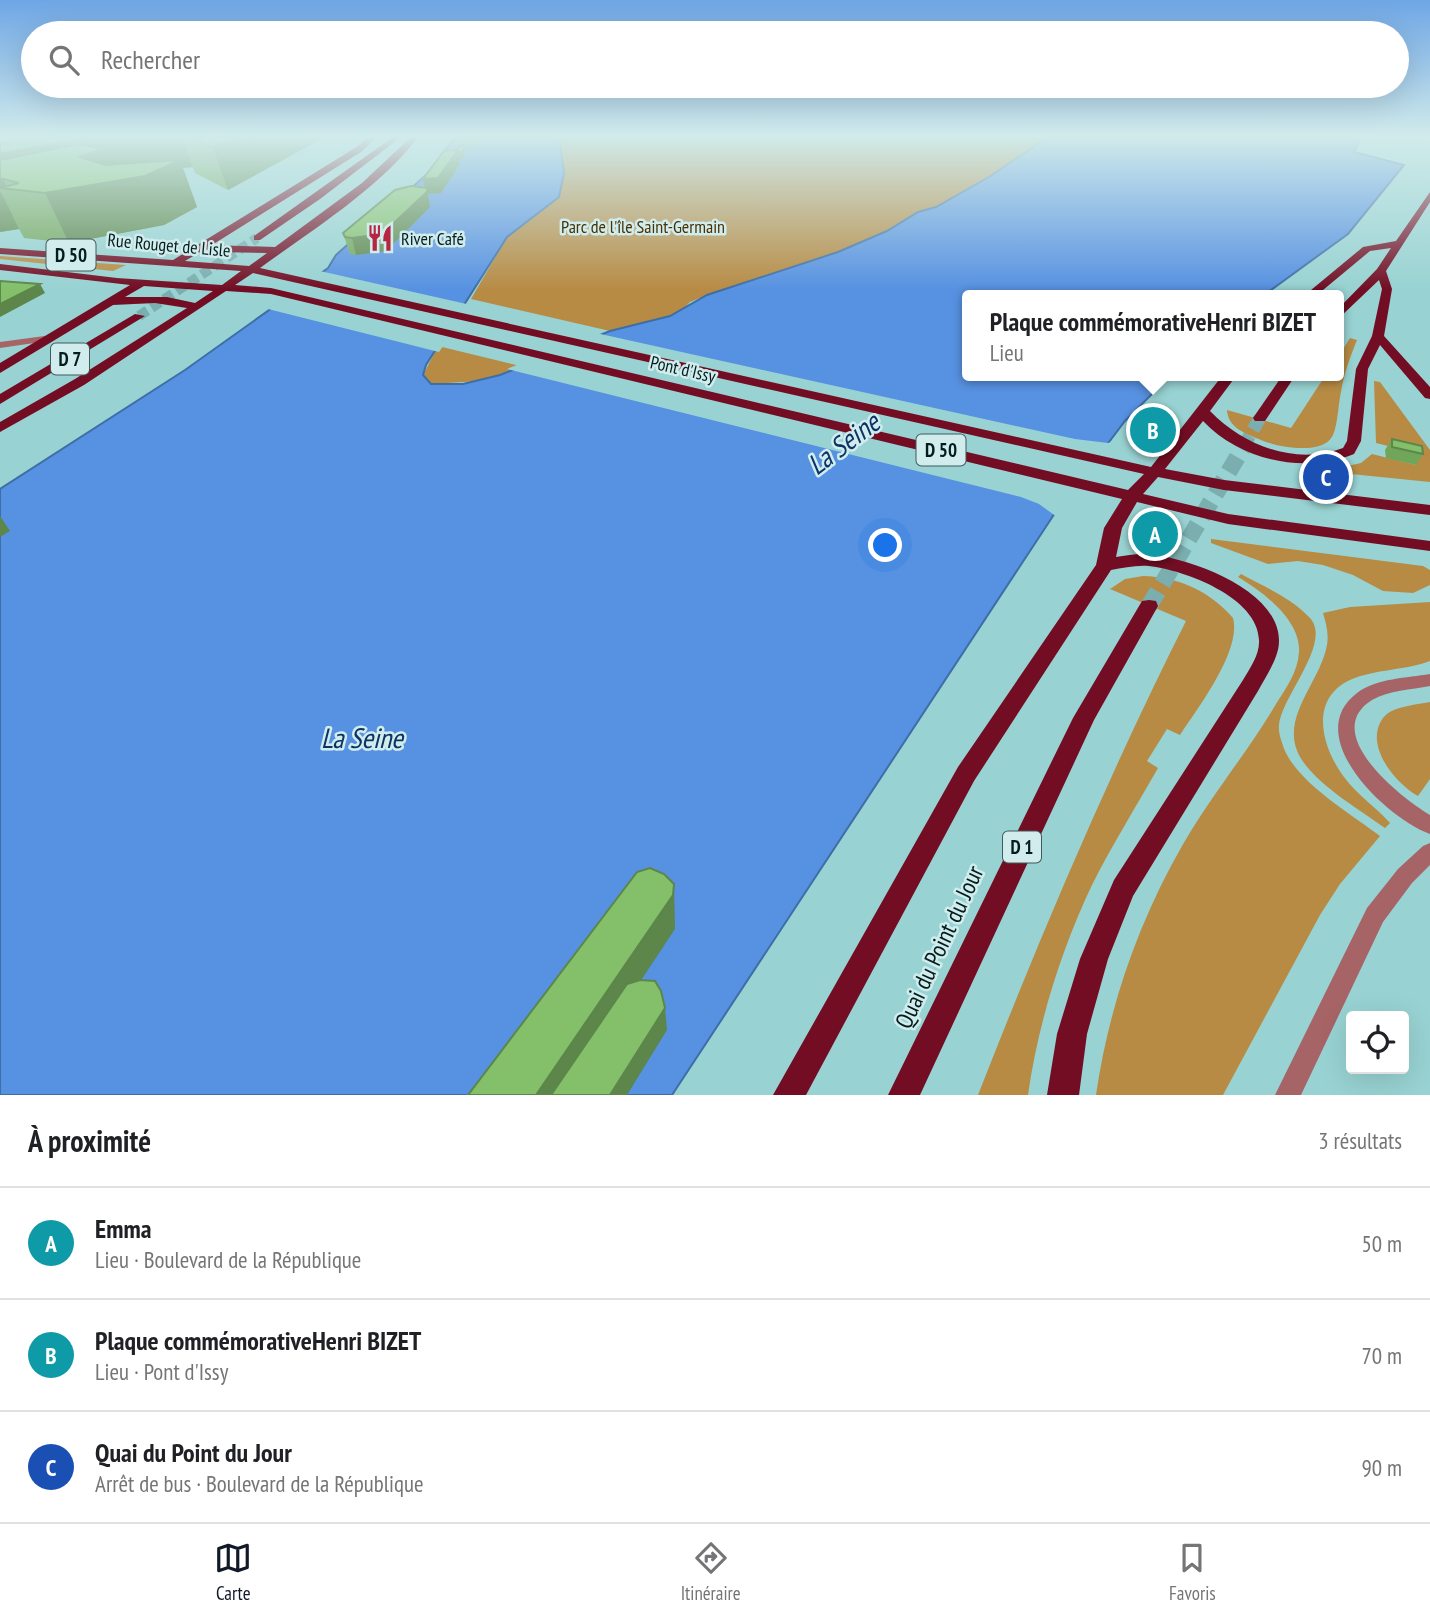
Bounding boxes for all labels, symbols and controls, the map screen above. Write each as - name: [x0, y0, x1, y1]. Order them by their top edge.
- search box: [21, 21, 1409, 98]
- icon: search: [45, 41, 83, 79]
- text: Rechercher: [101, 43, 200, 76]
- park label: Parc de l'île Saint-Germain: [561, 215, 725, 238]
- restaurant icon: River Café: [365, 223, 395, 253]
- place label: River Café: [401, 227, 464, 250]
- street label: Rue Rouget de Lisle: [107, 228, 231, 262]
- road number: D 50: [46, 240, 96, 270]
- popup: [962, 290, 1344, 381]
- text: Plaque commémorativeHenri BIZET: [990, 305, 1316, 338]
- text: Lieu: [990, 338, 1024, 367]
- road number: D 7: [51, 344, 89, 374]
- street label: Pont d'Issy: [648, 350, 718, 388]
- water label: La Seine: [799, 402, 889, 482]
- pin: B: [1130, 404, 1176, 456]
- road number: D 50: [916, 435, 965, 466]
- pin: C: [1303, 451, 1349, 503]
- pin: A: [1132, 508, 1178, 560]
- your location: [868, 528, 902, 562]
- water label: La Seine: [321, 719, 405, 756]
- road number: D 1: [1003, 832, 1041, 862]
- street label: Quai du Point du Jour: [888, 860, 990, 1033]
- map controls: [1346, 1011, 1409, 1074]
- button: locate: [1346, 1011, 1409, 1074]
- text: À proximité: [28, 1121, 151, 1160]
- text: 3 résultats: [1318, 1126, 1402, 1155]
- text: Emma: [95, 1212, 151, 1245]
- text: A: [45, 1229, 57, 1258]
- text: 50 m: [1361, 1229, 1402, 1258]
- text: Lieu · Boulevard de la République: [95, 1245, 361, 1274]
- text: Plaque commémorativeHenri BIZET: [95, 1324, 421, 1357]
- text: B: [45, 1341, 57, 1370]
- text: 70 m: [1361, 1341, 1402, 1370]
- text: Lieu · Pont d'Issy: [95, 1357, 228, 1386]
- text: Quai du Point du Jour: [95, 1436, 292, 1469]
- text: C: [46, 1453, 56, 1482]
- text: 90 m: [1361, 1453, 1402, 1482]
- text: Arrêt de bus · Boulevard de la République: [95, 1469, 424, 1498]
- tab: Carte: [214, 1539, 252, 1605]
- tab: Itinéraire: [681, 1539, 741, 1605]
- tab: Favoris: [1169, 1539, 1216, 1605]

